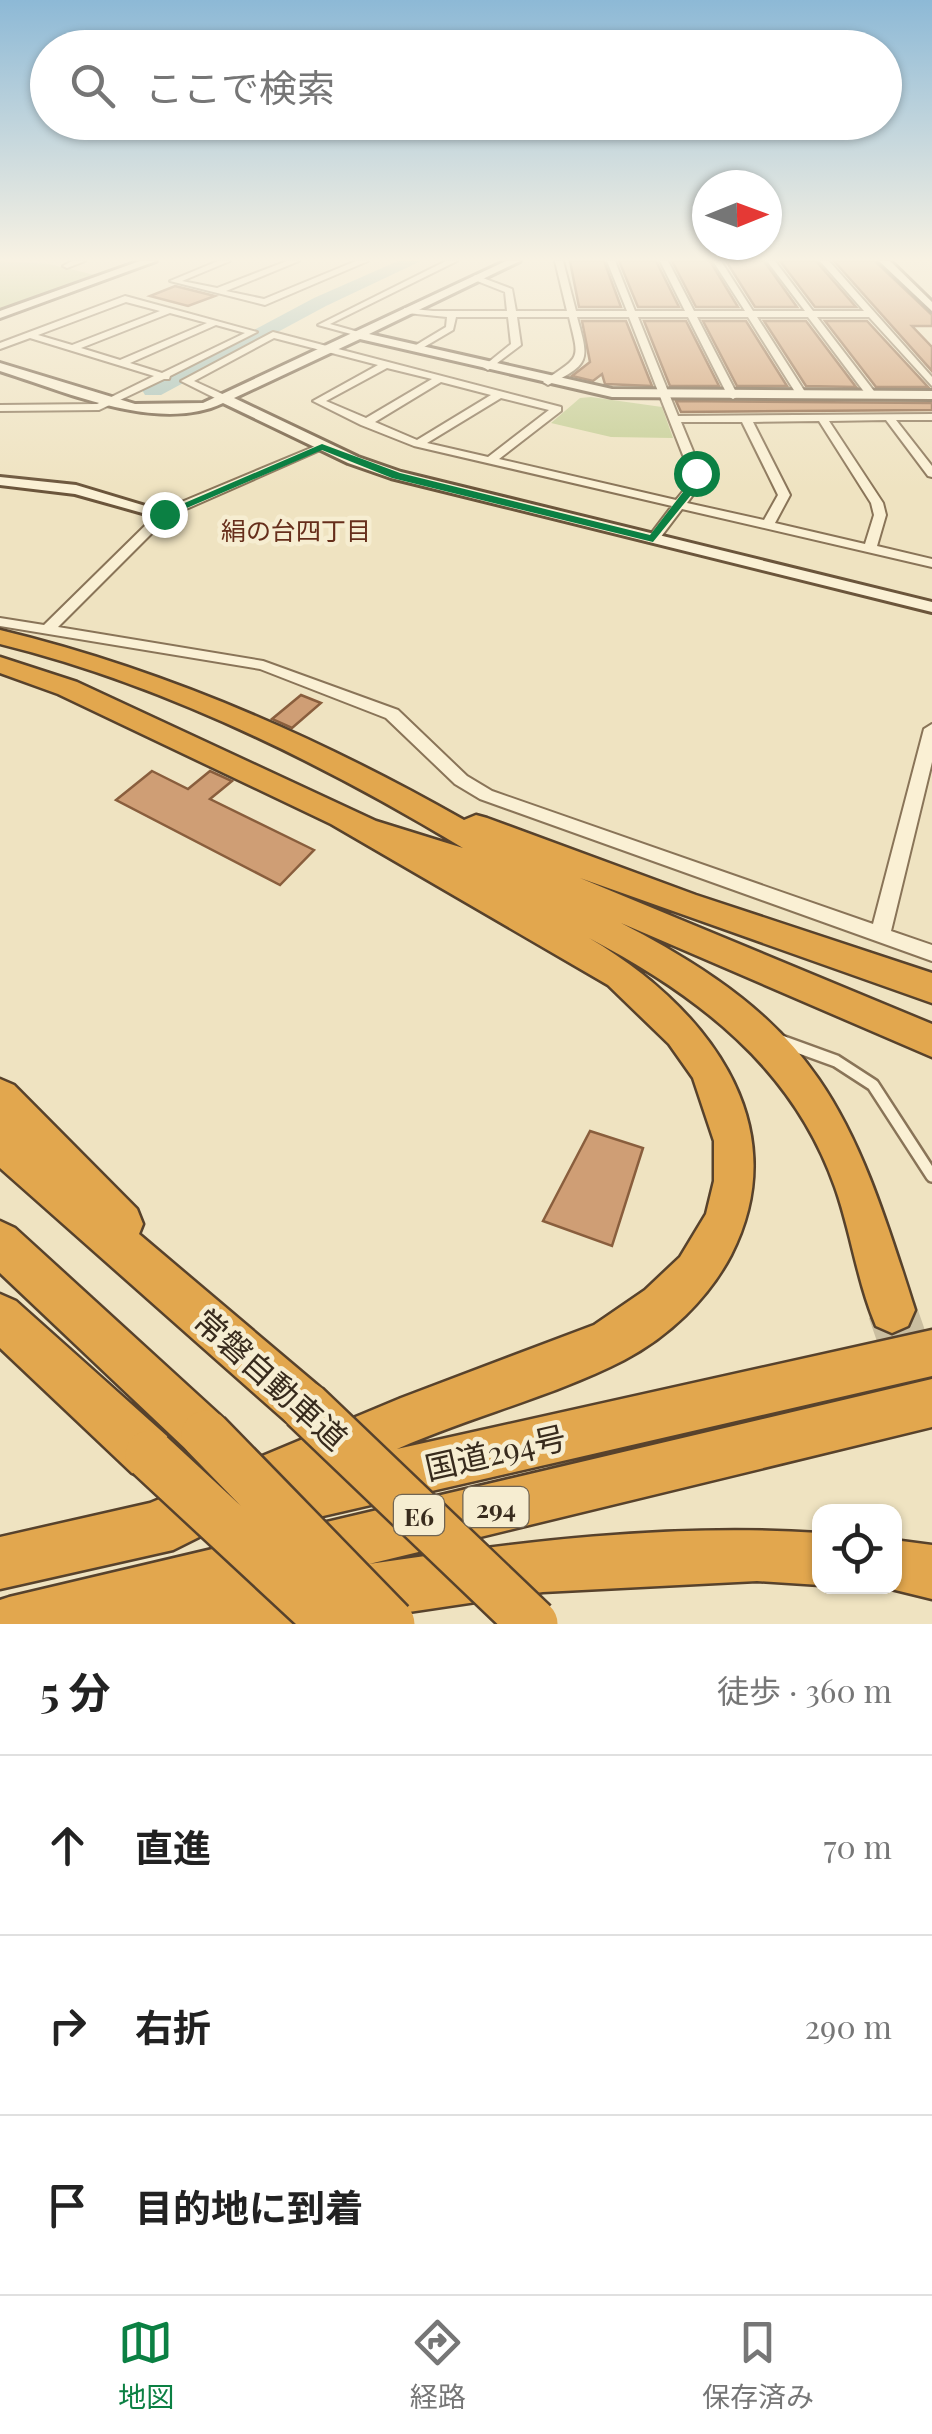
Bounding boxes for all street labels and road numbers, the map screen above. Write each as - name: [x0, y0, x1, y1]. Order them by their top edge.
- street label: 常磐自動車道: [186, 1298, 358, 1458]
- street label: 国道294号: [420, 1414, 570, 1488]
- road number: 294: [464, 1487, 528, 1527]
- road number: E6: [394, 1495, 444, 1535]

